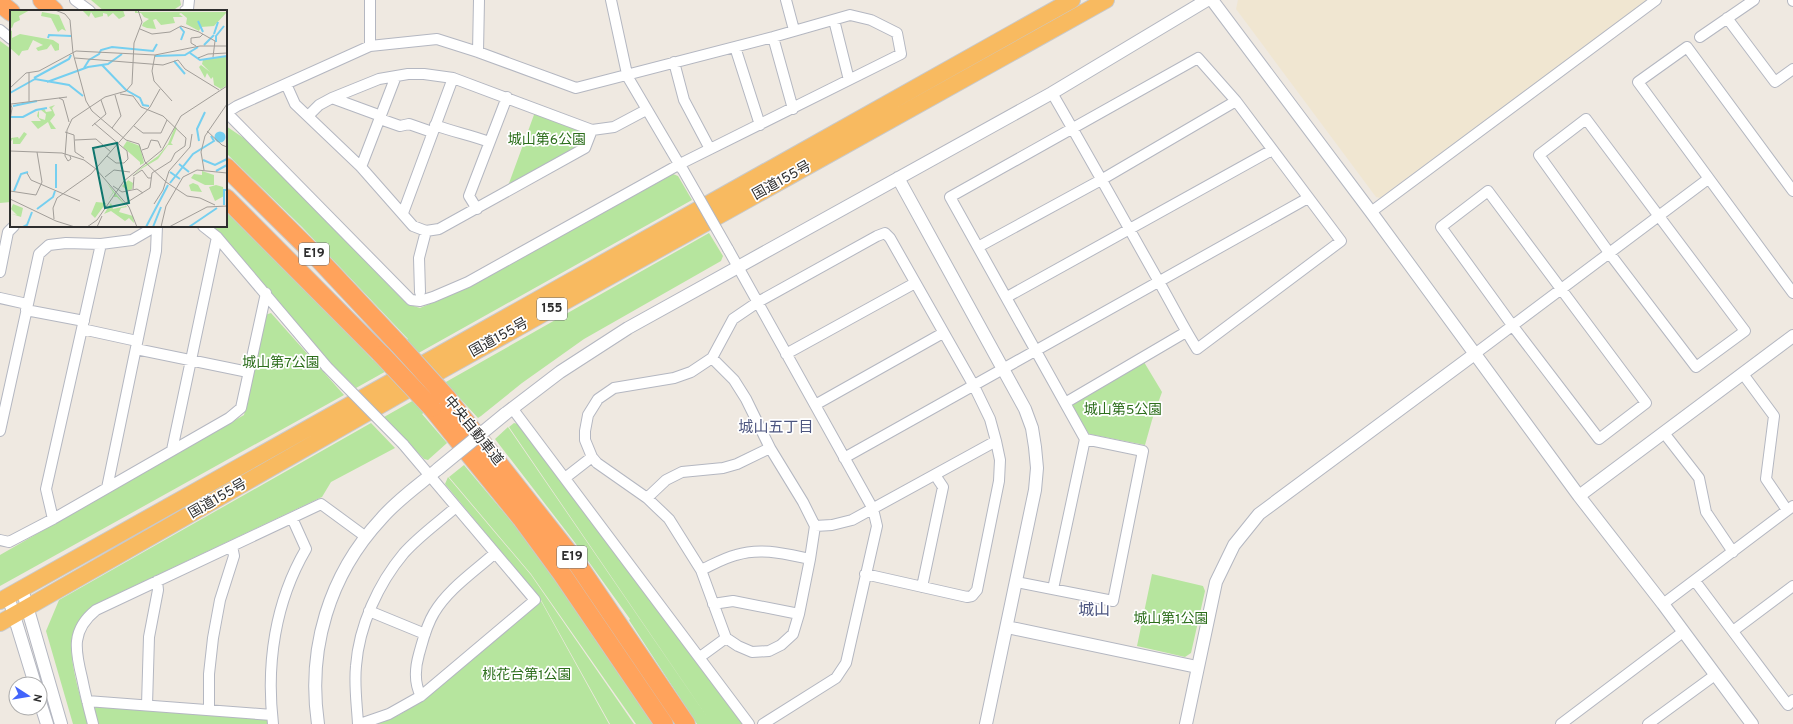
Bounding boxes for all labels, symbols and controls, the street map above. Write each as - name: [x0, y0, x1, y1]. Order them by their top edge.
- inset map: [10, 10, 227, 227]
- park label: 城山第6公園: [508, 131, 586, 149]
- street label: 国道155号: [750, 158, 814, 204]
- road number: E19: [299, 243, 329, 265]
- road number: 155: [537, 298, 567, 320]
- street label: 国道155号: [467, 315, 531, 361]
- park label: 城山第7公園: [242, 354, 320, 372]
- street label: 中央自動車道: [440, 393, 506, 469]
- park label: 城山第5公園: [1084, 401, 1162, 419]
- district label: 城山五丁目: [738, 419, 814, 438]
- street label: 国道155号: [186, 475, 250, 523]
- road number: E19: [557, 546, 587, 568]
- district label: 城山: [1078, 601, 1110, 621]
- park label: 城山第1公園: [1133, 610, 1209, 628]
- park label: 桃花台第1公園: [482, 666, 572, 684]
- north arrow: [8, 676, 48, 716]
- text: N: [29, 693, 44, 703]

